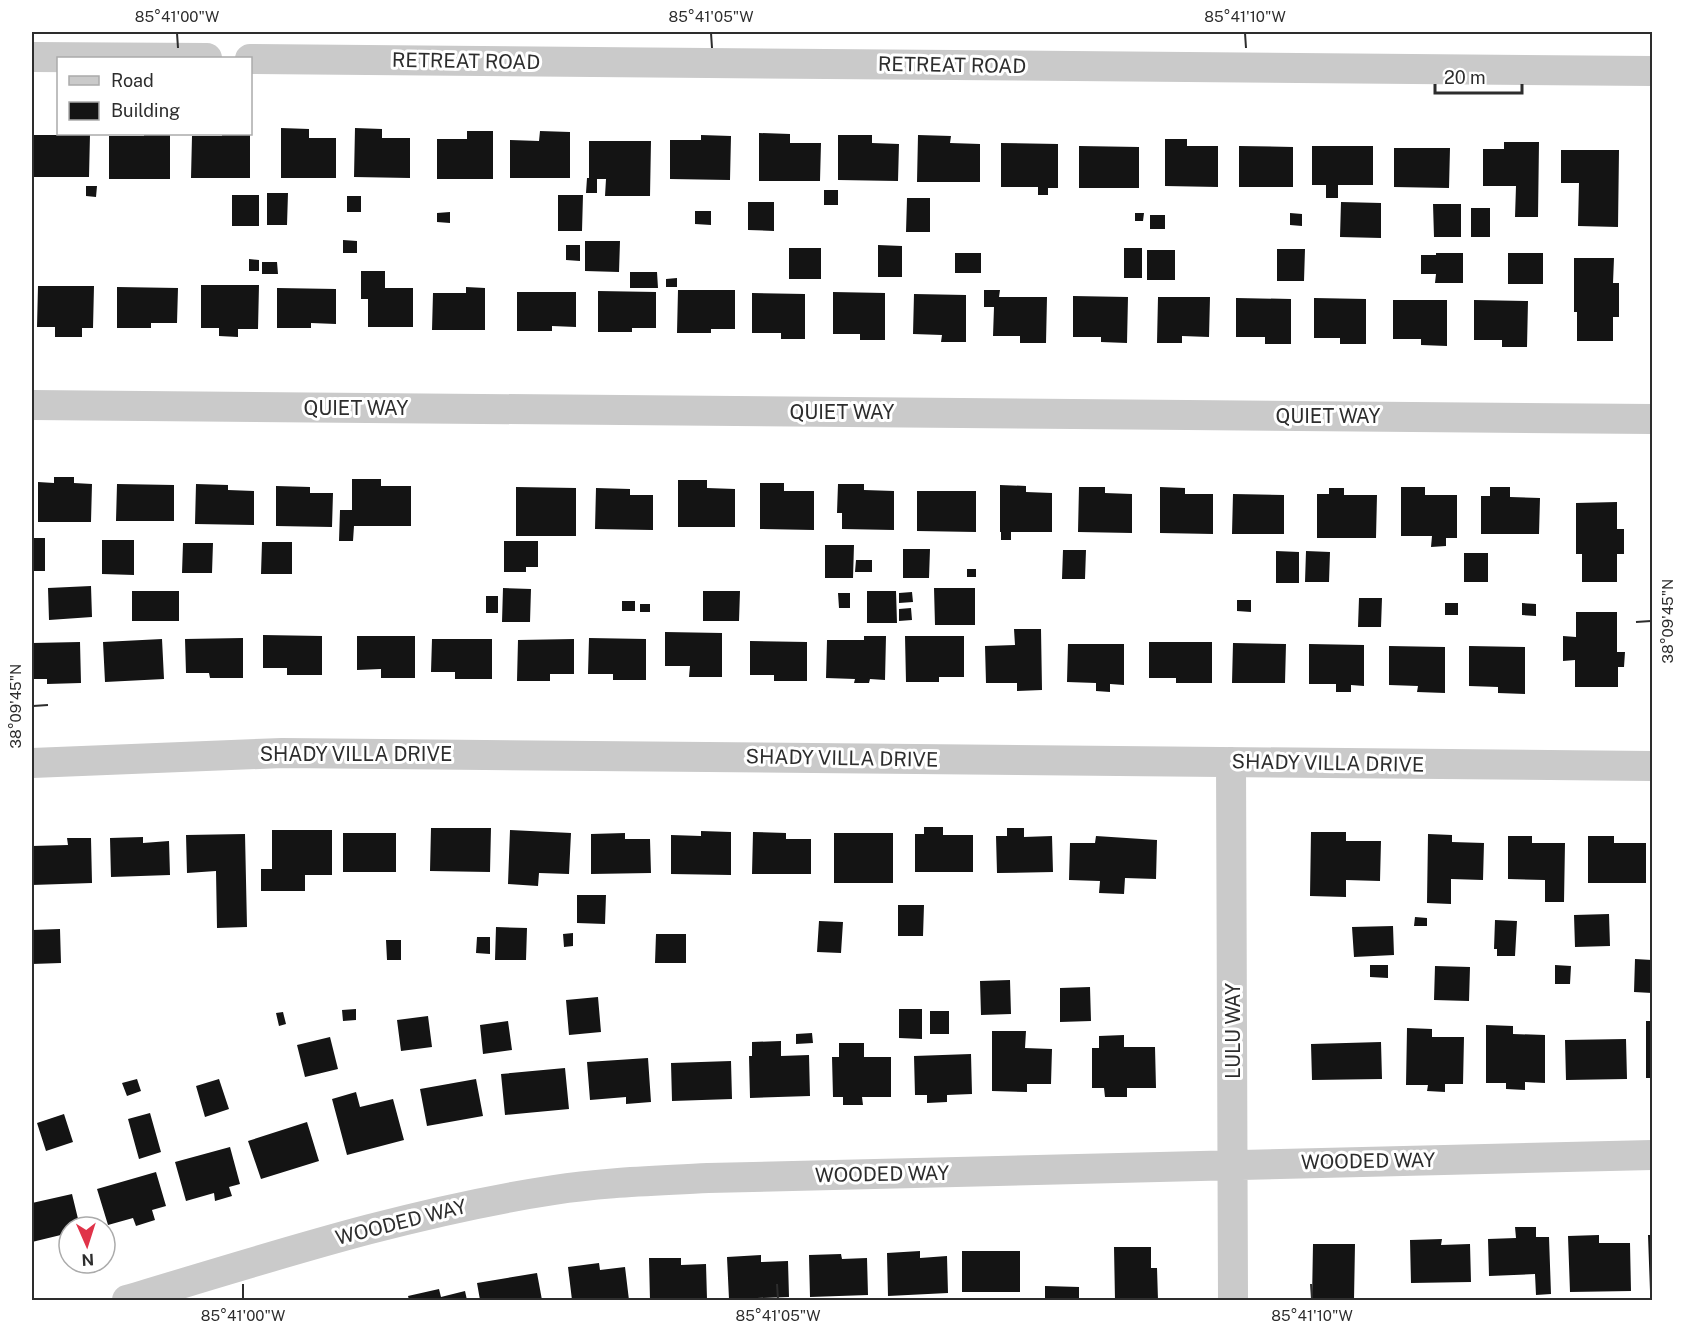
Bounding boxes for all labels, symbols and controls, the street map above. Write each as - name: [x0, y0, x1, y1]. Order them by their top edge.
- text: 85°41'00"W: [135, 8, 219, 25]
- text: 85°41'05"W: [669, 8, 754, 25]
- text: 85°41'10"W: [1204, 8, 1286, 25]
- street label: RETREAT ROAD: [392, 48, 540, 74]
- street label: RETREAT ROAD: [878, 52, 1026, 78]
- legend: [57, 57, 252, 135]
- scale bar: [1435, 57, 1522, 95]
- text: 20 m: [1444, 67, 1486, 88]
- text: Road: [111, 70, 154, 91]
- text: Building: [111, 100, 180, 121]
- street label: QUIET WAY: [304, 396, 408, 420]
- street label: QUIET WAY: [790, 400, 894, 424]
- street label: QUIET WAY: [1276, 404, 1380, 428]
- text: 38°09'45"N: [1659, 579, 1676, 663]
- text: 38°09'45"N: [7, 664, 24, 748]
- street label: SHADY VILLA DRIVE: [260, 742, 452, 766]
- street label: SHADY VILLA DRIVE: [745, 744, 939, 772]
- street label: SHADY VILLA DRIVE: [1231, 749, 1425, 777]
- street label: LULU WAY: [1221, 983, 1245, 1079]
- street label: WOODED WAY: [1301, 1148, 1435, 1174]
- street label: WOODED WAY: [815, 1161, 949, 1187]
- street label: WOODED WAY: [333, 1194, 469, 1250]
- north arrow: [57, 1215, 117, 1275]
- text: N: [81, 1250, 95, 1269]
- text: 85°41'00"W: [201, 1307, 285, 1324]
- text: 85°41'05"W: [736, 1307, 821, 1324]
- text: 85°41'10"W: [1271, 1307, 1353, 1324]

